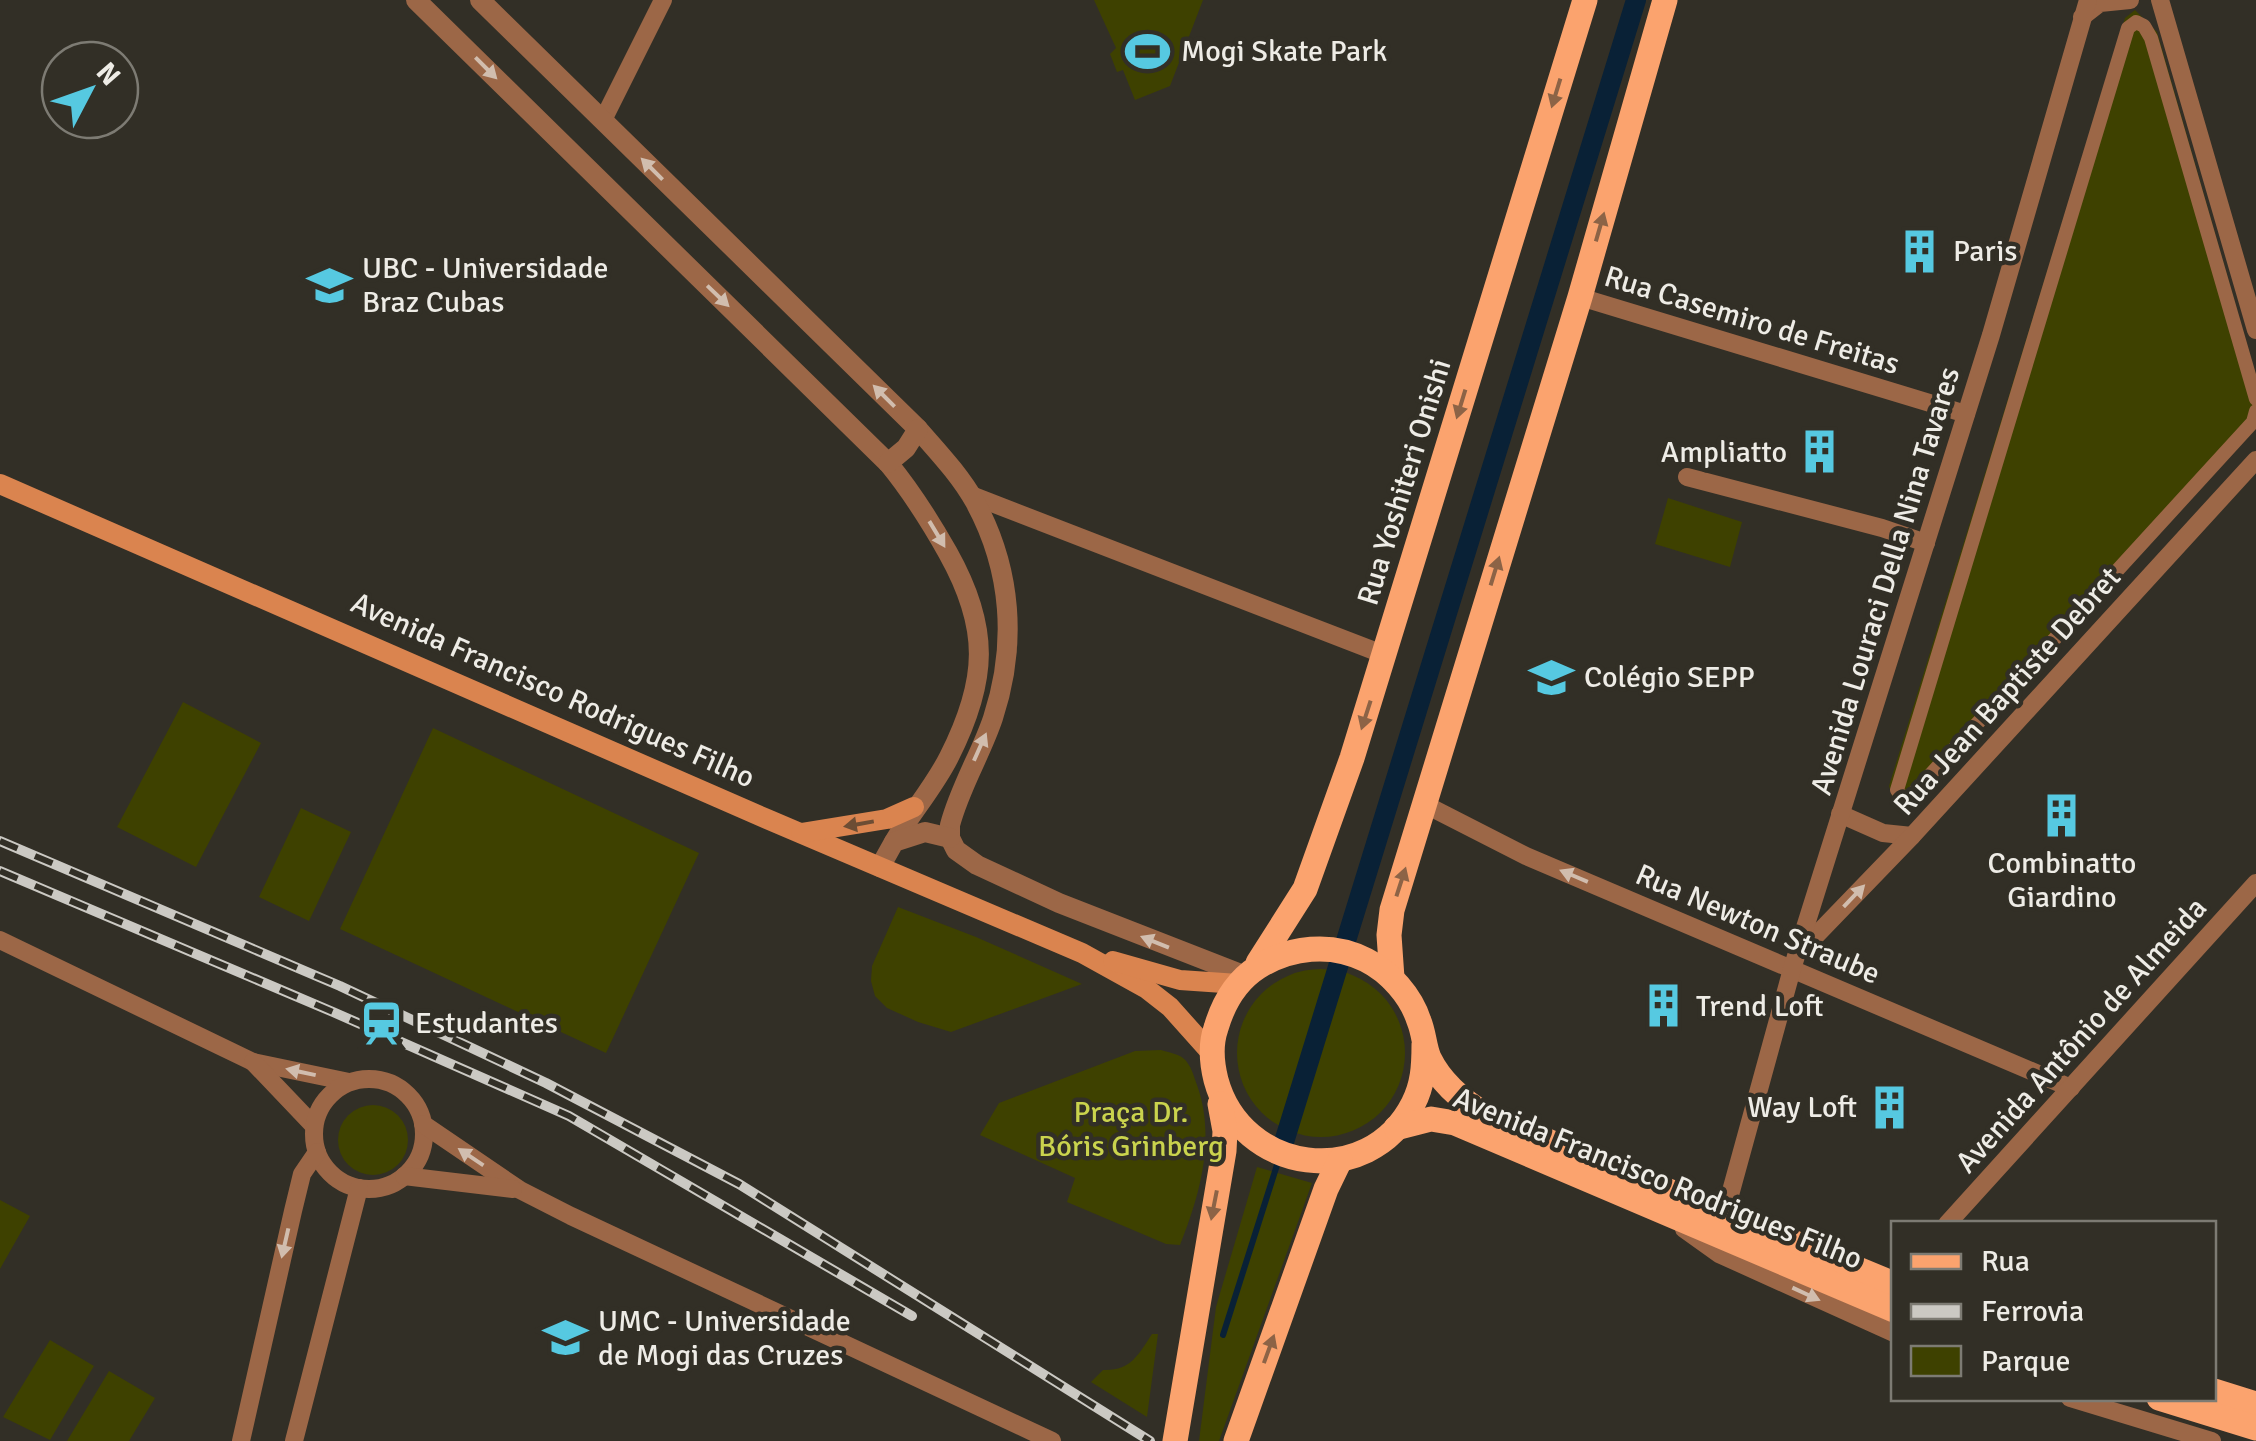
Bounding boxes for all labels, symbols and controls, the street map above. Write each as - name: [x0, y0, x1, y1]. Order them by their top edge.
- sports icon: Mogi Skate Park: [1124, 27, 1172, 75]
- place label: Mogi Skate Park: [1181, 33, 1387, 70]
- north arrow: [40, 40, 140, 140]
- text: N: [89, 56, 127, 93]
- one-way arrow: [474, 56, 497, 80]
- one-way arrow: [1548, 79, 1563, 109]
- one-way arrow: [640, 158, 664, 181]
- one-way arrow: [1593, 211, 1608, 242]
- building icon: Paris: [1896, 227, 1944, 275]
- place label: Paris: [1953, 233, 2017, 270]
- place label: UBC - Universidade Braz Cubas: [362, 250, 609, 321]
- street label: Rua Casemiro de Freitas: [1600, 258, 1904, 383]
- school or university icon: UBC - Universidade Braz Cubas: [305, 261, 353, 309]
- one-way arrow: [705, 284, 729, 307]
- street label: Rua Yoshiteri Onishi: [1349, 355, 1459, 610]
- street label: Avenida Louraci Della Nina Tavares: [1803, 363, 1968, 799]
- one-way arrow: [873, 384, 897, 408]
- one-way arrow: [1453, 389, 1468, 420]
- building icon: Ampliatto: [1796, 428, 1844, 476]
- place label: Ampliatto: [1661, 434, 1787, 471]
- one-way arrow: [928, 520, 945, 548]
- one-way arrow: [1488, 556, 1503, 586]
- street label: Rua Jean Baptiste Debret: [1886, 559, 2129, 823]
- street label: Avenida Francisco Rodrigues Filho: [345, 585, 760, 796]
- school or university icon: Colégio SEPP: [1527, 653, 1575, 701]
- place label: Colégio SEPP: [1584, 659, 1755, 696]
- one-way arrow: [1357, 700, 1372, 730]
- one-way arrow: [972, 732, 988, 762]
- building icon: Combinatto Giardino: [2038, 792, 2086, 840]
- one-way arrow: [842, 817, 874, 832]
- place label: Combinatto Giardino: [1988, 845, 2136, 916]
- street label: Rua Newton Straube: [1630, 856, 1886, 993]
- one-way arrow: [1395, 867, 1410, 897]
- one-way arrow: [1559, 868, 1588, 884]
- one-way arrow: [1842, 885, 1865, 909]
- street label: Avenida Antônio de Almeida: [1948, 890, 2215, 1181]
- one-way arrow: [1140, 933, 1170, 949]
- building icon: Trend Loft: [1639, 982, 1687, 1030]
- place label: Trend Loft: [1696, 988, 1824, 1025]
- station icon: Estudantes: [358, 999, 406, 1047]
- place label: Estudantes: [415, 1005, 558, 1042]
- one-way arrow: [285, 1064, 316, 1079]
- street label: Avenida Francisco Rodrigues Filho: [1448, 1079, 1868, 1278]
- building icon: Way Loft: [1866, 1083, 1914, 1131]
- place label: Way Loft: [1747, 1089, 1857, 1126]
- park label: Praça Dr. Bóris Grinberg: [1038, 1094, 1224, 1165]
- one-way arrow: [458, 1148, 485, 1167]
- one-way arrow: [1205, 1190, 1221, 1221]
- legend: [1891, 1221, 2216, 1401]
- one-way arrow: [277, 1228, 292, 1259]
- text: Rua: [1981, 1243, 2030, 1280]
- one-way arrow: [1791, 1286, 1821, 1302]
- text: Ferrovia: [1981, 1293, 2084, 1330]
- place label: UMC - Universidade de Mogi das Cruzes: [598, 1303, 851, 1374]
- school or university icon: UMC - Universidade de Mogi das Cruzes: [541, 1314, 589, 1362]
- one-way arrow: [1262, 1334, 1277, 1364]
- text: Parque: [1981, 1343, 2071, 1380]

